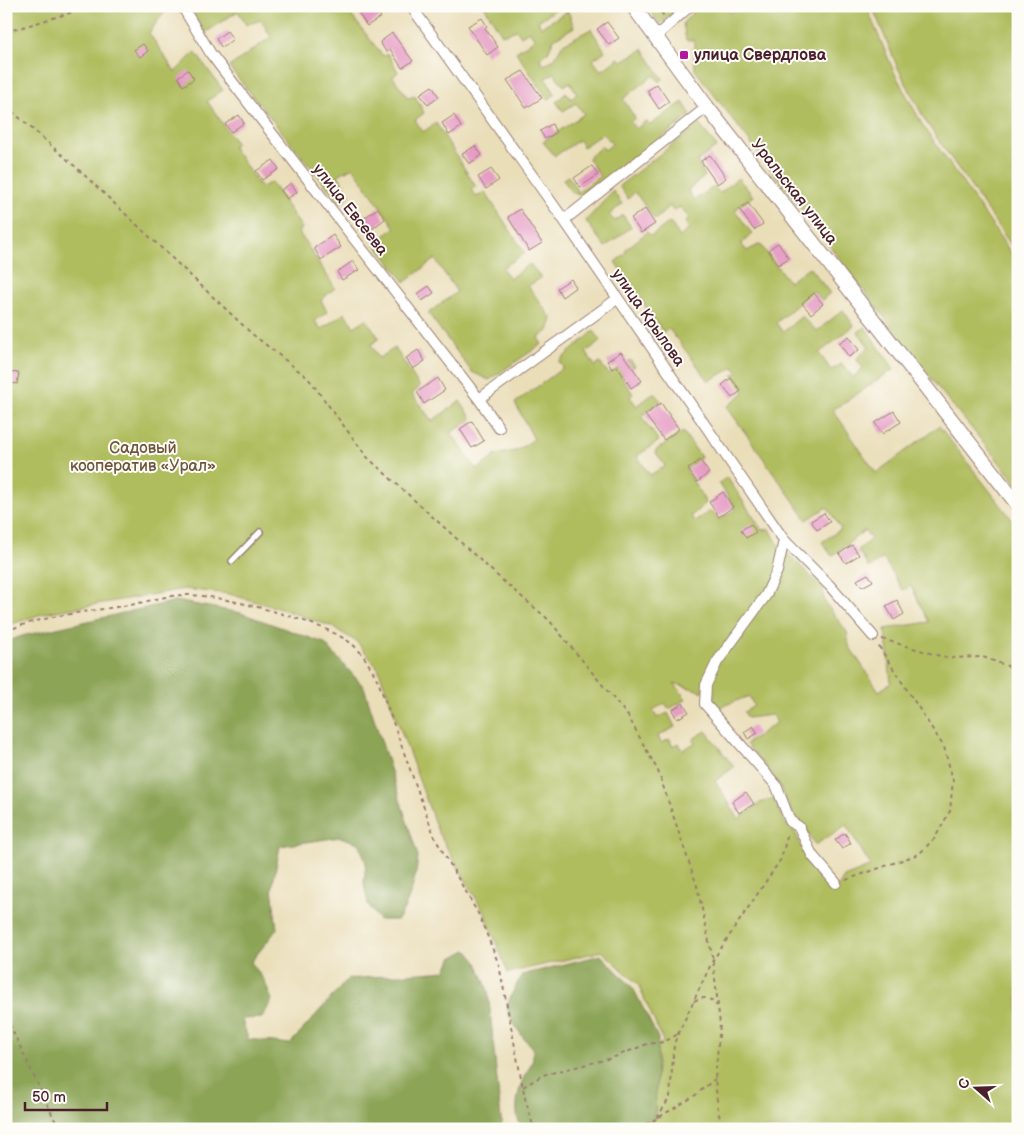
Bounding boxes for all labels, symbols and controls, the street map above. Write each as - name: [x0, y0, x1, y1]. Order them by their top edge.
- place label: улица Свердлова: [694, 46, 827, 65]
- marker: улица Свердлова: [678, 49, 690, 61]
- street label: Уральская улица: [747, 135, 842, 249]
- street label: улица Евсеева: [308, 160, 392, 260]
- street label: улица Крылова: [607, 266, 689, 371]
- park label: Садовый кооператив «Урал»: [70, 439, 216, 476]
- north arrow: [952, 1062, 1002, 1112]
- text: С: [955, 1076, 974, 1091]
- scale bar: [25, 1080, 108, 1112]
- text: 50 m: [32, 1088, 66, 1107]

